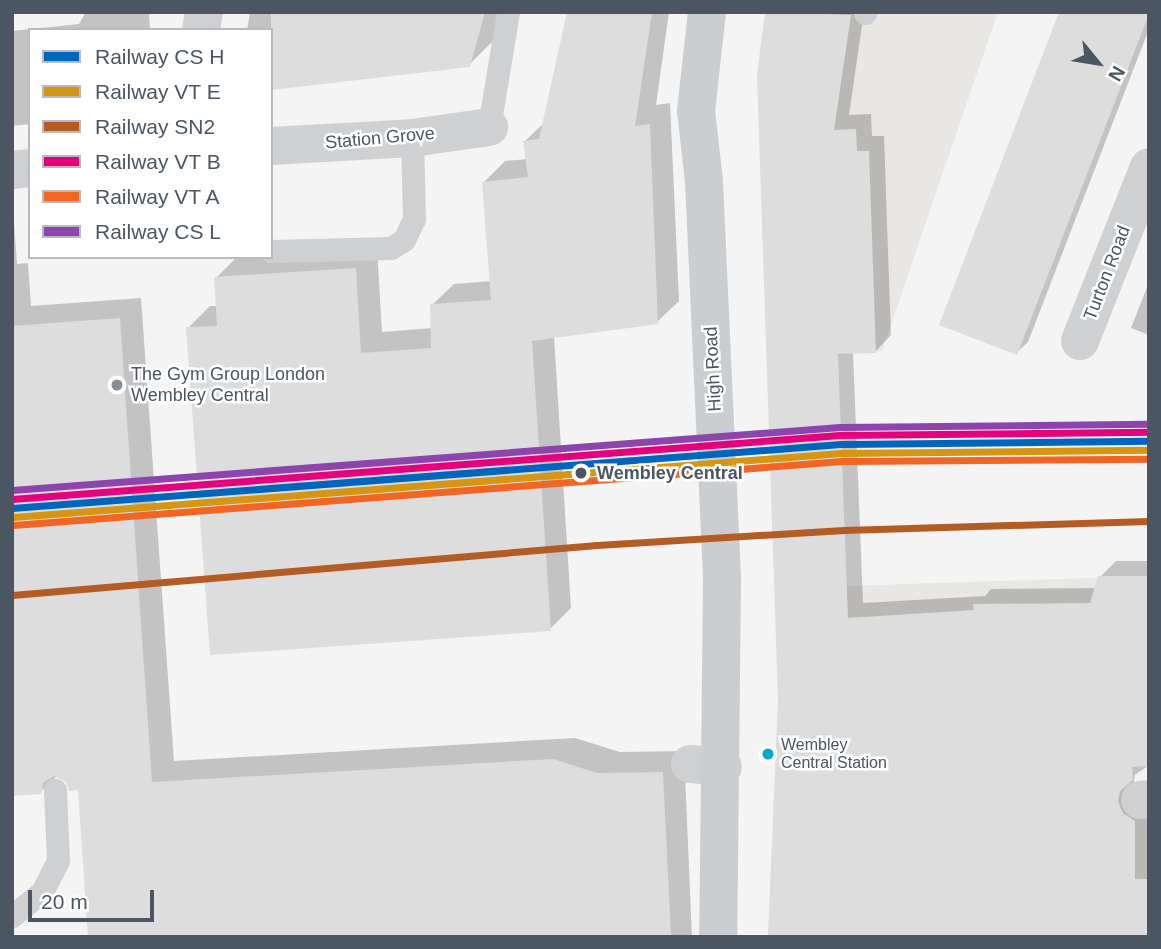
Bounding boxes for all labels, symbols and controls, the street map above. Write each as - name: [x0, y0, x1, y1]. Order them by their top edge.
- legend: [28, 28, 273, 259]
- north arrow: [1063, 28, 1133, 98]
- text: Railway CS H: [95, 45, 225, 68]
- text: N: [1104, 63, 1129, 85]
- text: Railway VT E: [95, 80, 221, 103]
- text: Railway SN2: [95, 115, 215, 138]
- street label: Station Grove: [324, 122, 436, 154]
- text: Railway VT B: [95, 150, 221, 173]
- text: Railway VT A: [95, 185, 220, 208]
- text: Railway CS L: [95, 220, 221, 243]
- street label: Turton Road: [1079, 223, 1135, 323]
- street label: High Road: [700, 326, 726, 412]
- place label: The Gym Group London Wembley Central: [131, 364, 325, 406]
- marker: The Gym Group London Wembley Central: [109, 377, 125, 393]
- place label: Wembley Central: [597, 462, 743, 484]
- marker: Wembley Central: [571, 463, 591, 483]
- place label: Wembley Central Station: [781, 735, 887, 773]
- marker: Wembley Central Station: [761, 747, 775, 761]
- scale bar: [32, 876, 158, 920]
- text: 20 m: [41, 890, 88, 913]

